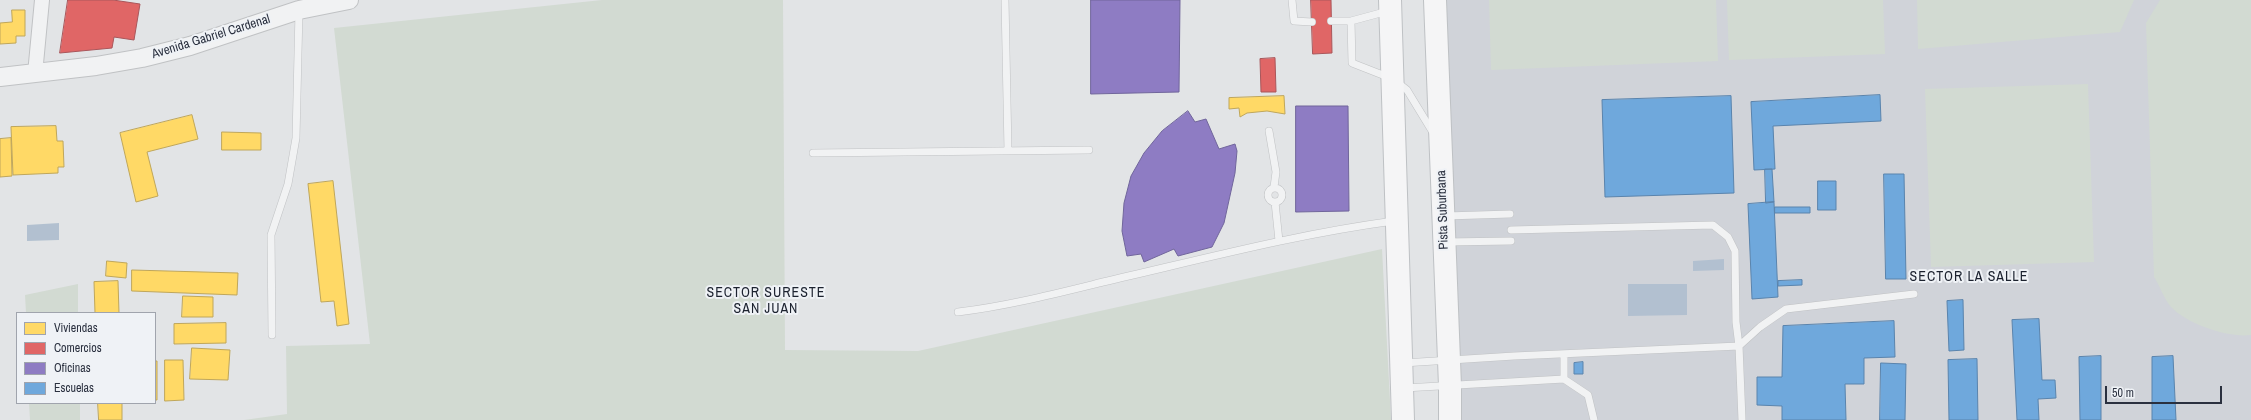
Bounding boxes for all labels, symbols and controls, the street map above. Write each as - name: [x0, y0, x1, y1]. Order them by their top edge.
- street label: Avenida Gabriel Cardenal: [150, 12, 272, 62]
- street label: Pista Suburbana: [1434, 170, 1452, 250]
- district label: SECTOR LA SALLE: [1910, 269, 2028, 285]
- district label: SECTOR SURESTE SAN JUAN: [706, 285, 826, 318]
- legend: [16, 312, 156, 404]
- text: Viviendas: [54, 320, 98, 336]
- text: Comercios: [54, 340, 102, 356]
- text: Oficinas: [54, 360, 91, 376]
- scale bar: [2107, 378, 2224, 404]
- text: Escuelas: [54, 380, 94, 396]
- text: 50 m: [2112, 385, 2134, 401]

